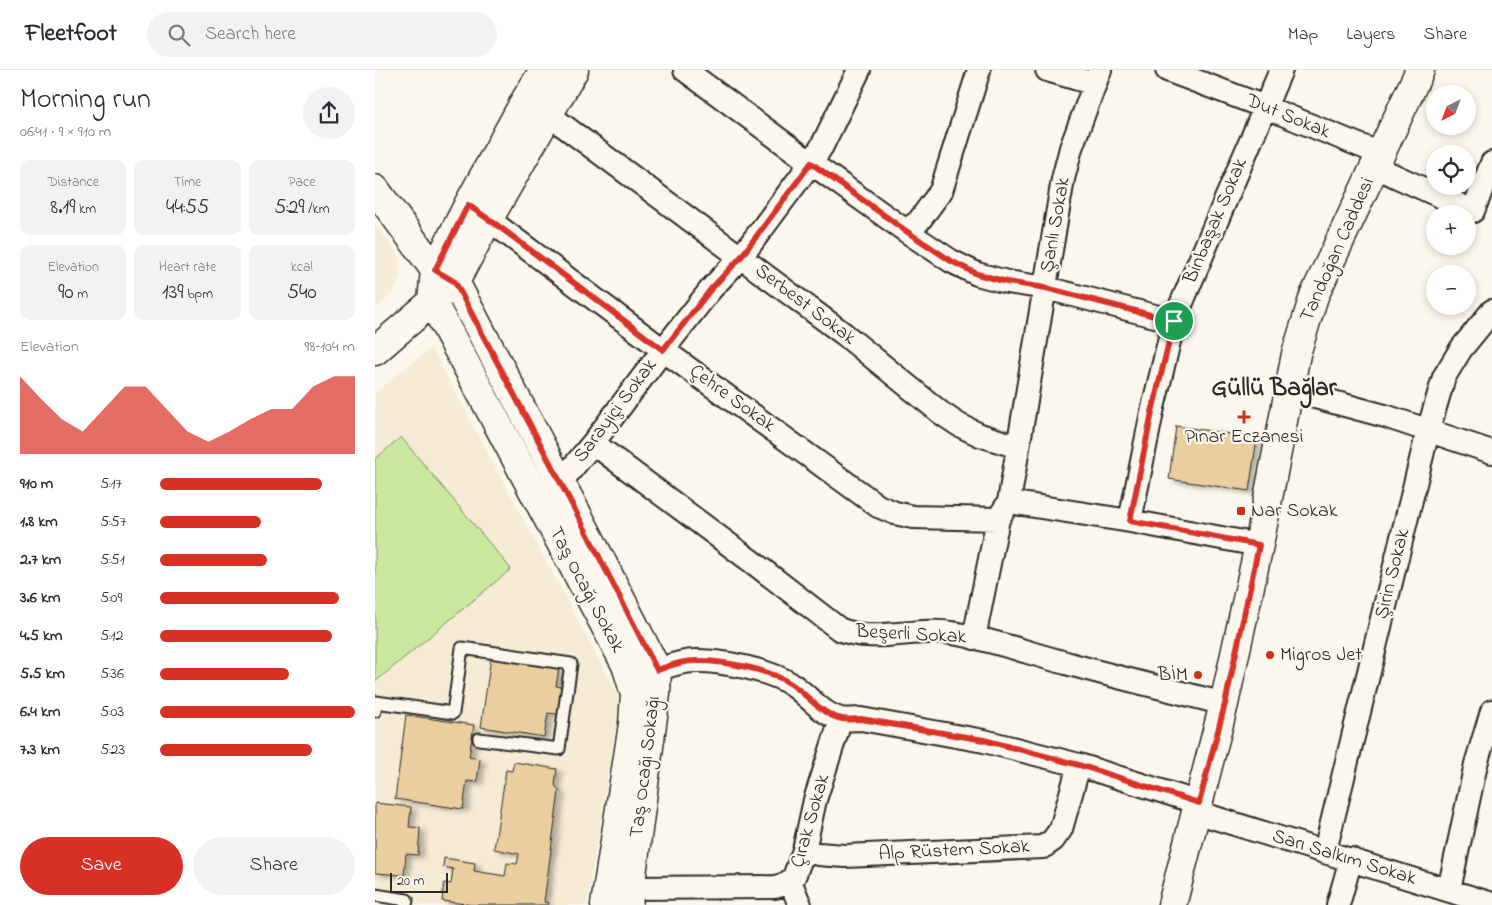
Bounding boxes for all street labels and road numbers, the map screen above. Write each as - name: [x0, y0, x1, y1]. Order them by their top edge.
- street label: Dut Sokak: [1240, 87, 1335, 147]
- street label: Binbaşak Sokak: [1176, 153, 1256, 289]
- street label: Tandoğan Caddesi: [1293, 173, 1384, 327]
- street label: Şanlı Sokak: [1033, 175, 1079, 275]
- street label: Serbest Sokak: [748, 257, 862, 353]
- street label: Sarayiçi Sokak: [567, 353, 665, 469]
- street label: Çehre Sokak: [683, 358, 781, 440]
- street label: Taş Ocağı Sokak: [540, 522, 631, 659]
- street label: Şirin Sokak: [1368, 526, 1418, 622]
- street label: Beşerli Sokak: [854, 618, 967, 652]
- street label: Taş Ocağı Sokağı: [623, 694, 670, 840]
- street label: Çırak Sokak: [784, 770, 838, 871]
- street label: Sarı Salkım Sokak: [1268, 822, 1420, 894]
- street label: Alp Rüstem Sokak: [878, 833, 1031, 869]

